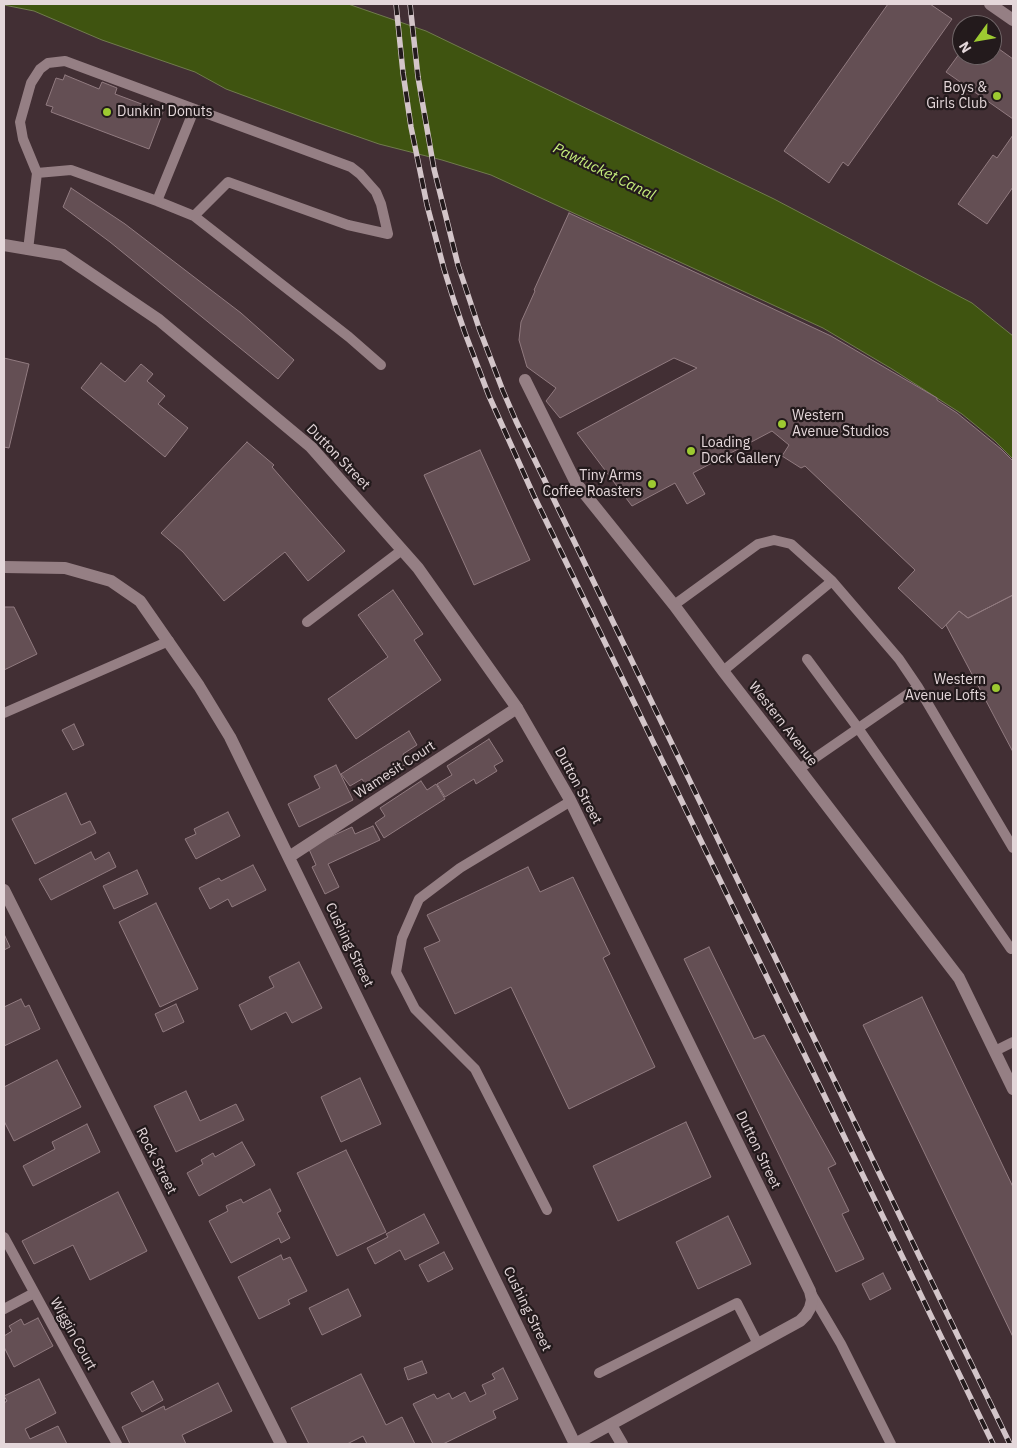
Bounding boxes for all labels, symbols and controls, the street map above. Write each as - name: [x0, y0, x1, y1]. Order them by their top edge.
- north arrow: [952, 15, 1002, 65]
- text: N: [955, 38, 975, 56]
- place label: Boys & Girls Club: [926, 80, 987, 112]
- marker: Boys & Girls Club: [991, 90, 1003, 102]
- place label: Dunkin' Donuts: [117, 104, 212, 120]
- marker: Dunkin' Donuts: [101, 106, 113, 118]
- water label: Pawtucket Canal: [550, 140, 658, 204]
- place label: Western Avenue Studios: [792, 408, 889, 441]
- marker: Western Avenue Studios: [776, 418, 788, 430]
- street label: Dutton Street: [303, 421, 373, 493]
- place label: Loading Dock Gallery: [701, 435, 781, 468]
- marker: Loading Dock Gallery: [685, 445, 697, 457]
- place label: Tiny Arms Coffee Roasters: [543, 468, 642, 501]
- marker: Tiny Arms Coffee Roasters: [646, 478, 658, 490]
- place label: Western Avenue Lofts: [905, 672, 986, 704]
- street label: Western Avenue: [745, 679, 821, 769]
- marker: Western Avenue Lofts: [990, 682, 1002, 694]
- street label: Wamesit Court: [351, 738, 439, 802]
- street label: Dutton Street: [551, 745, 605, 827]
- street label: Cushing Street: [321, 900, 377, 990]
- street label: Dutton Street: [732, 1108, 784, 1192]
- street label: Rock Street: [132, 1125, 180, 1197]
- street label: Cushing Street: [499, 1264, 555, 1354]
- street label: Wiggin Court: [46, 1295, 100, 1373]

